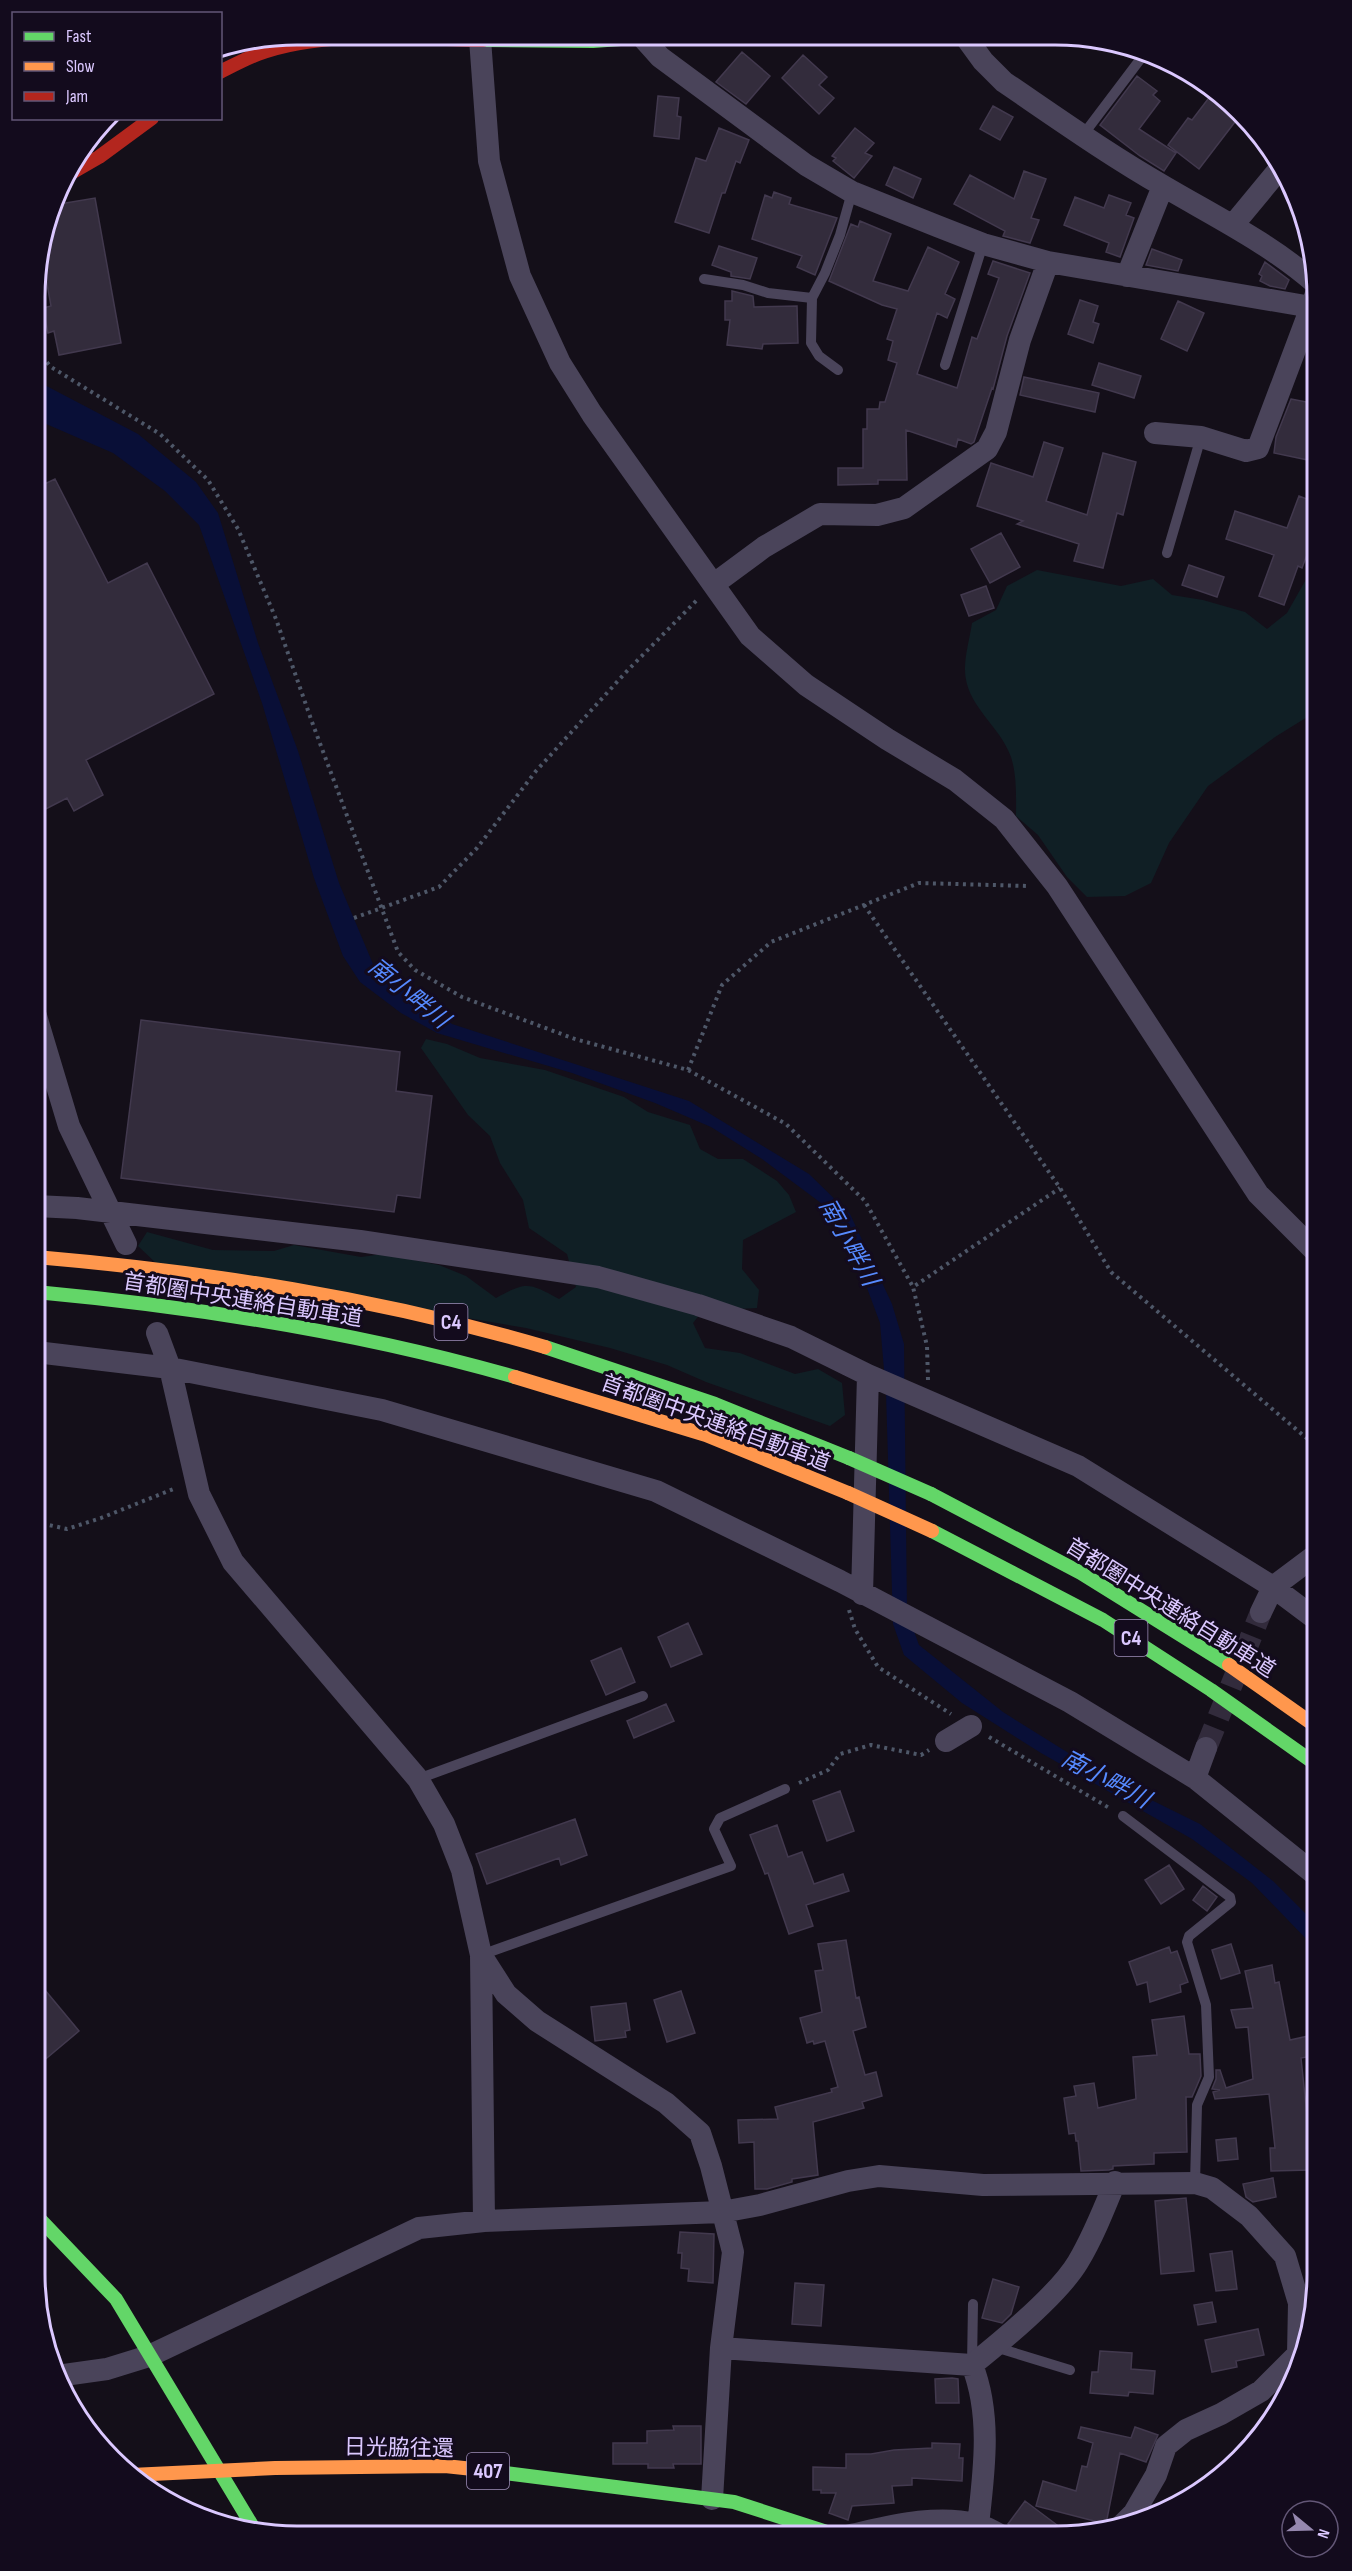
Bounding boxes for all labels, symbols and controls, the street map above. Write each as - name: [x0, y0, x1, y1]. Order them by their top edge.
- legend: [12, 12, 222, 120]
- text: Fast: [66, 26, 92, 47]
- text: Slow: [66, 56, 95, 77]
- text: Jam: [65, 86, 88, 107]
- water label: 南小畔川: [362, 952, 457, 1037]
- water label: 南小畔川: [813, 1193, 886, 1294]
- street label: 首都圏中央連絡自動車道: [121, 1268, 364, 1333]
- road number: C4: [434, 1304, 468, 1340]
- street label: 首都圏中央連絡自動車道: [597, 1369, 834, 1477]
- street label: 首都圏中央連絡自動車道: [1060, 1533, 1280, 1684]
- road number: C4: [1114, 1620, 1148, 1656]
- water label: 南小畔川: [1057, 1744, 1158, 1816]
- street label: 日光脇往還: [344, 2434, 454, 2463]
- road number: 407: [467, 2453, 509, 2489]
- north arrow: [1280, 2499, 1340, 2559]
- text: N: [1312, 2526, 1333, 2541]

